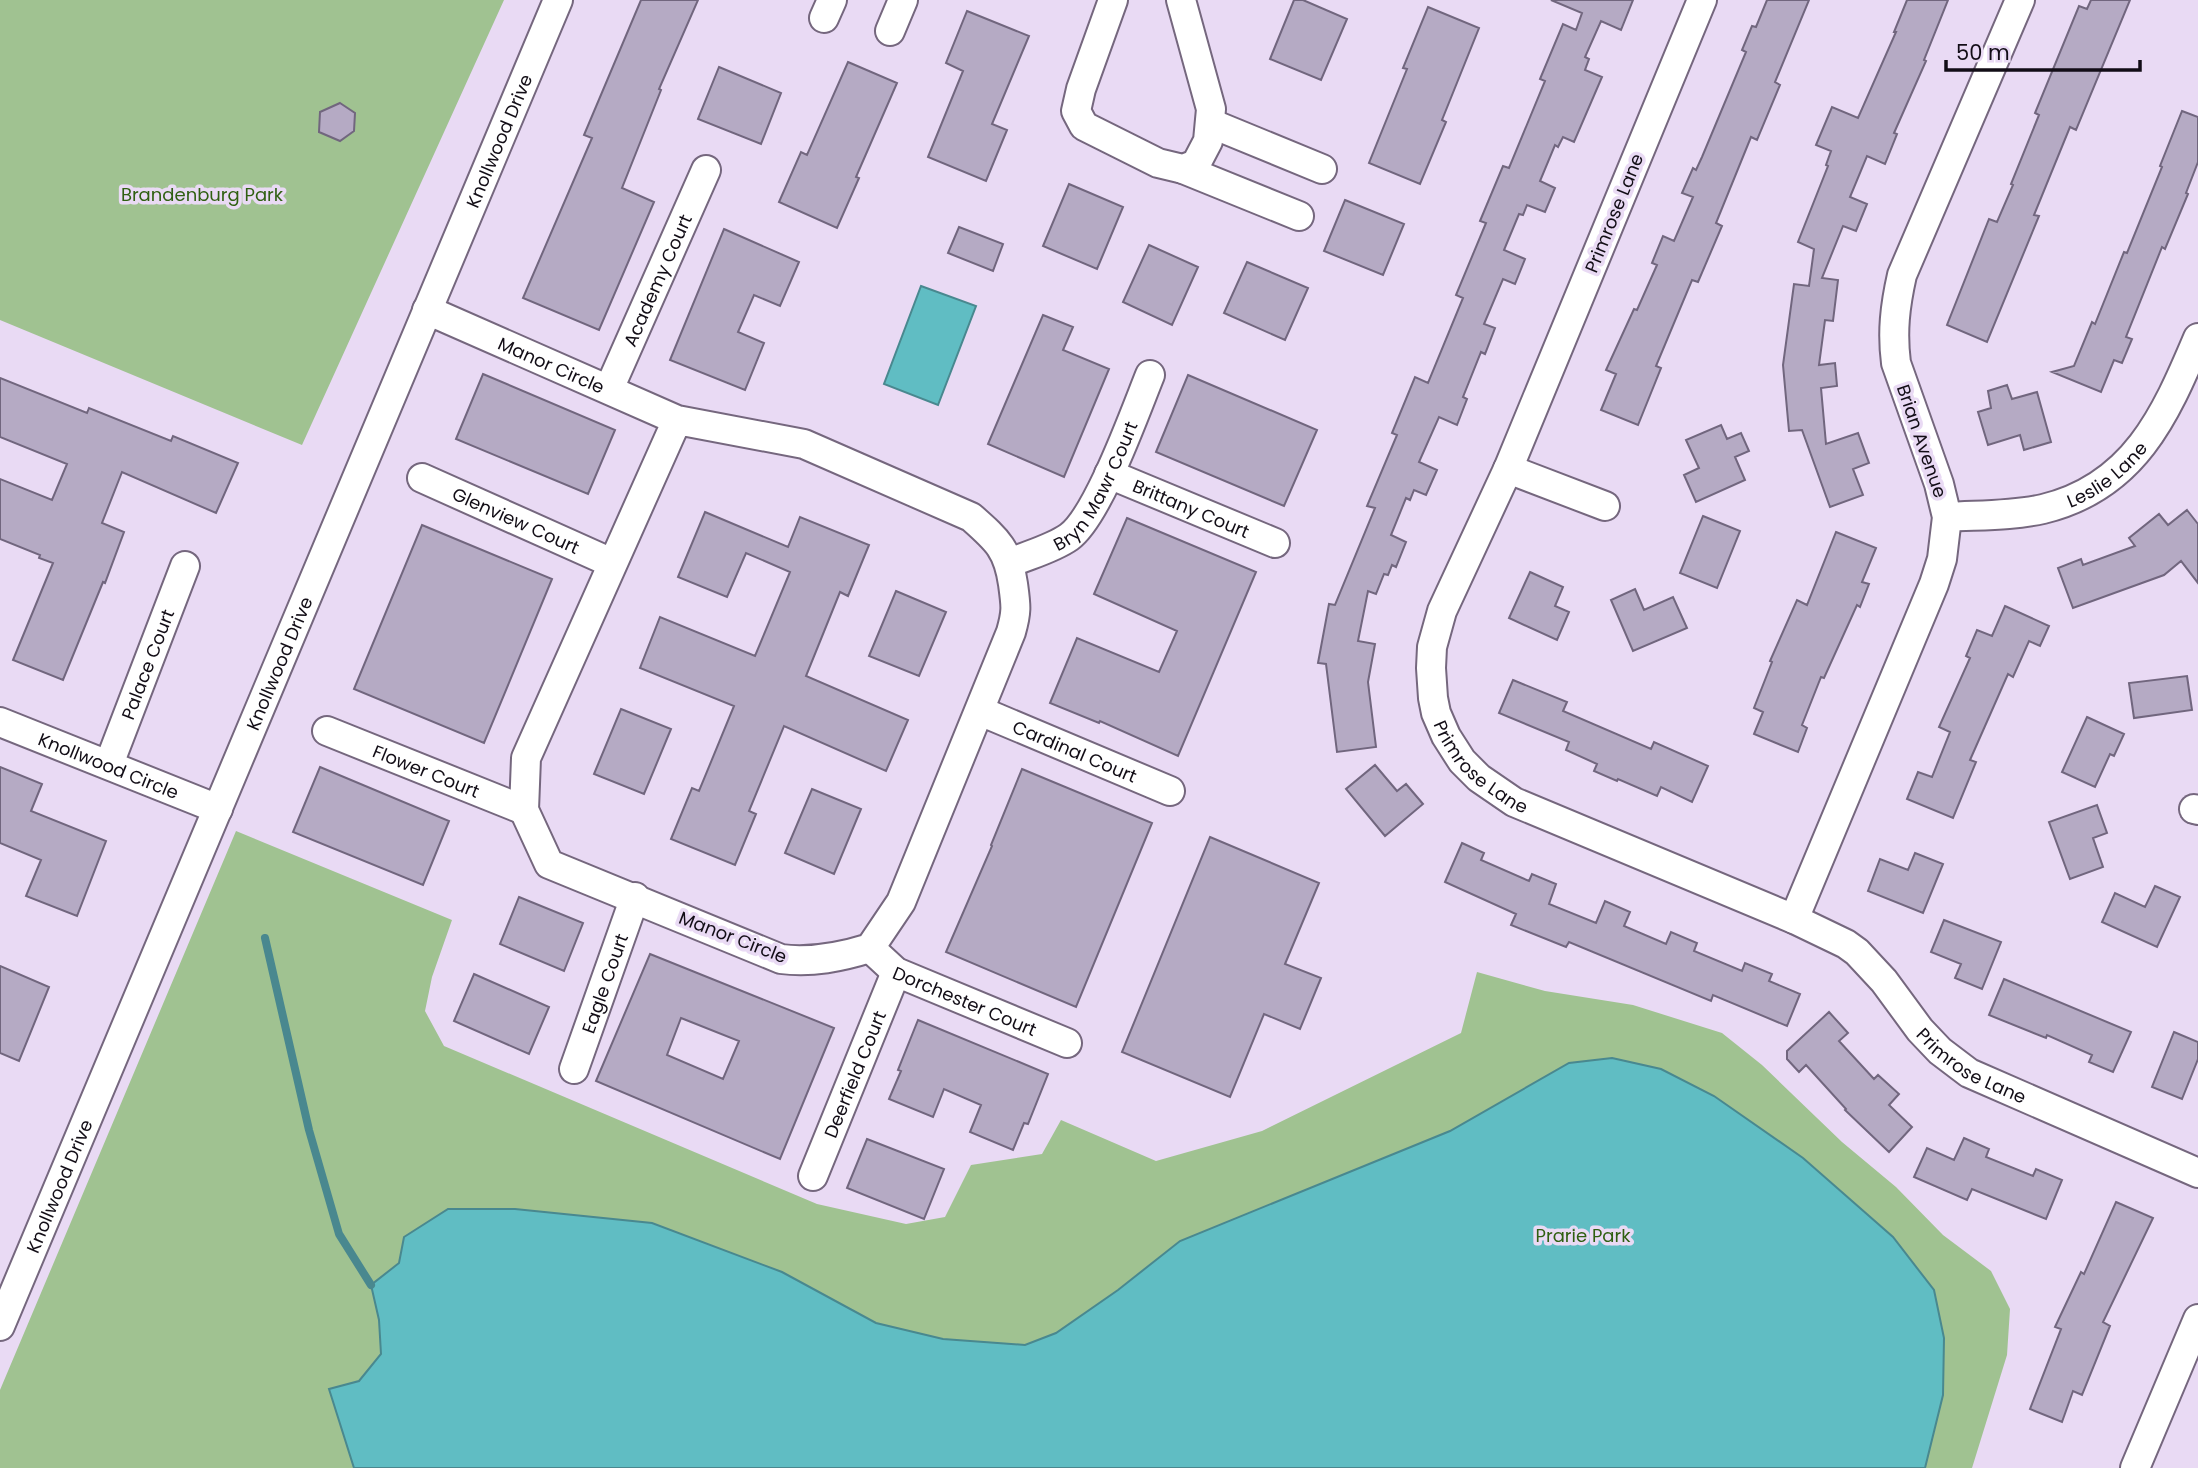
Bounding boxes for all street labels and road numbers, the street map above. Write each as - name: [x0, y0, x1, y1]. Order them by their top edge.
- street label: Knollwood Drive: [460, 70, 538, 211]
- street label: Primrose Lane: [1579, 150, 1649, 276]
- street label: Academy Court: [617, 210, 697, 350]
- street label: Manor Circle: [494, 330, 609, 399]
- street label: Brian Avenue: [1891, 381, 1953, 501]
- street label: Bryn Mawr Court: [1049, 417, 1143, 556]
- street label: Leslie Lane: [2063, 436, 2152, 513]
- street label: Brittany Court: [1129, 473, 1253, 544]
- street label: Glenview Court: [449, 481, 584, 559]
- street label: Knollwood Drive: [240, 593, 318, 734]
- street label: Palace Court: [115, 605, 180, 723]
- street label: Cardinal Court: [1009, 714, 1141, 788]
- street label: Primrose Lane: [1428, 716, 1532, 819]
- street label: Knollwood Circle: [35, 726, 183, 805]
- street label: Flower Court: [369, 738, 483, 803]
- street label: Manor Circle: [675, 905, 791, 969]
- street label: Eagle Court: [575, 930, 634, 1037]
- street label: Dorchester Court: [889, 960, 1041, 1042]
- street label: Deerfield Court: [817, 1007, 891, 1141]
- street label: Primrose Lane: [1911, 1022, 2030, 1109]
- street label: Knollwood Drive: [20, 1115, 98, 1257]

